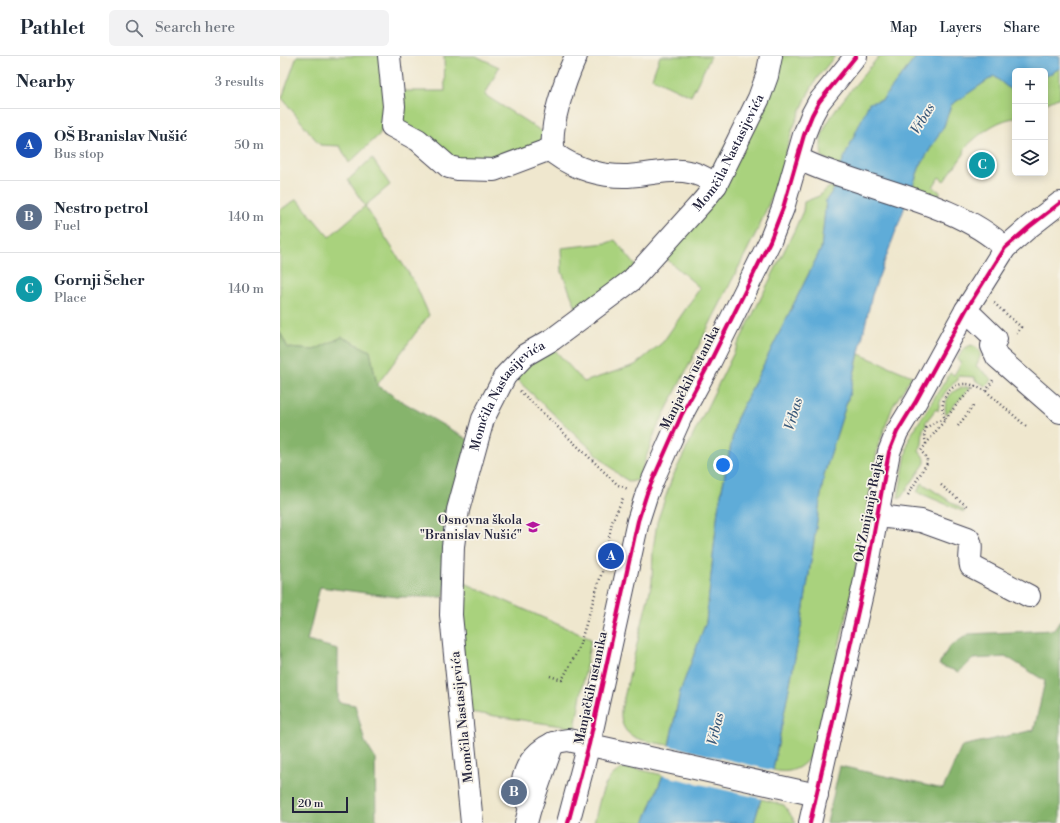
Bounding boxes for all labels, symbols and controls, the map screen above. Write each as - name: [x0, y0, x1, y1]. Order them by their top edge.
- search box: [109, 10, 389, 46]
- text: Pathlet: [20, 16, 85, 40]
- icon: search: [123, 17, 145, 39]
- text: Search here: [155, 18, 235, 37]
- text: Map: [890, 19, 917, 37]
- text: Layers: [939, 19, 982, 37]
- text: Share: [1004, 19, 1040, 37]
- map controls: [1012, 68, 1048, 176]
- button: +: [1012, 68, 1048, 104]
- text: Nearby: [16, 71, 75, 93]
- text: 3 results: [215, 74, 264, 90]
- street label: Momčila Nastasijevića: [690, 91, 768, 215]
- water label: Vrbas: [907, 100, 939, 138]
- button: −: [1012, 104, 1048, 140]
- text: OŠ Branislav Nušić: [54, 127, 187, 146]
- text: A: [24, 137, 34, 153]
- text: 50 m: [234, 137, 264, 153]
- button: layers: [1012, 140, 1048, 176]
- text: Bus stop: [54, 146, 104, 162]
- pin: C: [969, 150, 995, 180]
- text: Nestro petrol: [54, 199, 148, 218]
- text: B: [24, 209, 34, 225]
- text: 140 m: [228, 209, 264, 225]
- text: Fuel: [54, 218, 80, 234]
- text: Gornji Šeher: [54, 271, 145, 290]
- text: C: [24, 281, 34, 297]
- text: 140 m: [228, 281, 264, 297]
- text: Place: [54, 290, 86, 306]
- street label: Manjačkih ustanika: [657, 323, 723, 433]
- street label: Momčila Nastasijevića: [467, 337, 548, 453]
- water label: Vrbas: [781, 396, 807, 432]
- street label: Od Zmijanja Rajka: [851, 452, 887, 564]
- your location: [713, 455, 733, 475]
- place label: Osnovna škola "Branislav Nušić": [420, 512, 522, 543]
- school or university icon: Osnovna škola "Branislav Nušić": [525, 519, 541, 535]
- pin: A: [598, 541, 624, 571]
- street label: Manjačkih ustanika: [571, 630, 611, 746]
- street label: Momčila Nastasijevića: [447, 650, 477, 783]
- water label: Vrbas: [704, 711, 728, 747]
- pin: B: [501, 777, 527, 807]
- scale bar: [292, 795, 348, 814]
- text: 20 m: [298, 797, 323, 811]

